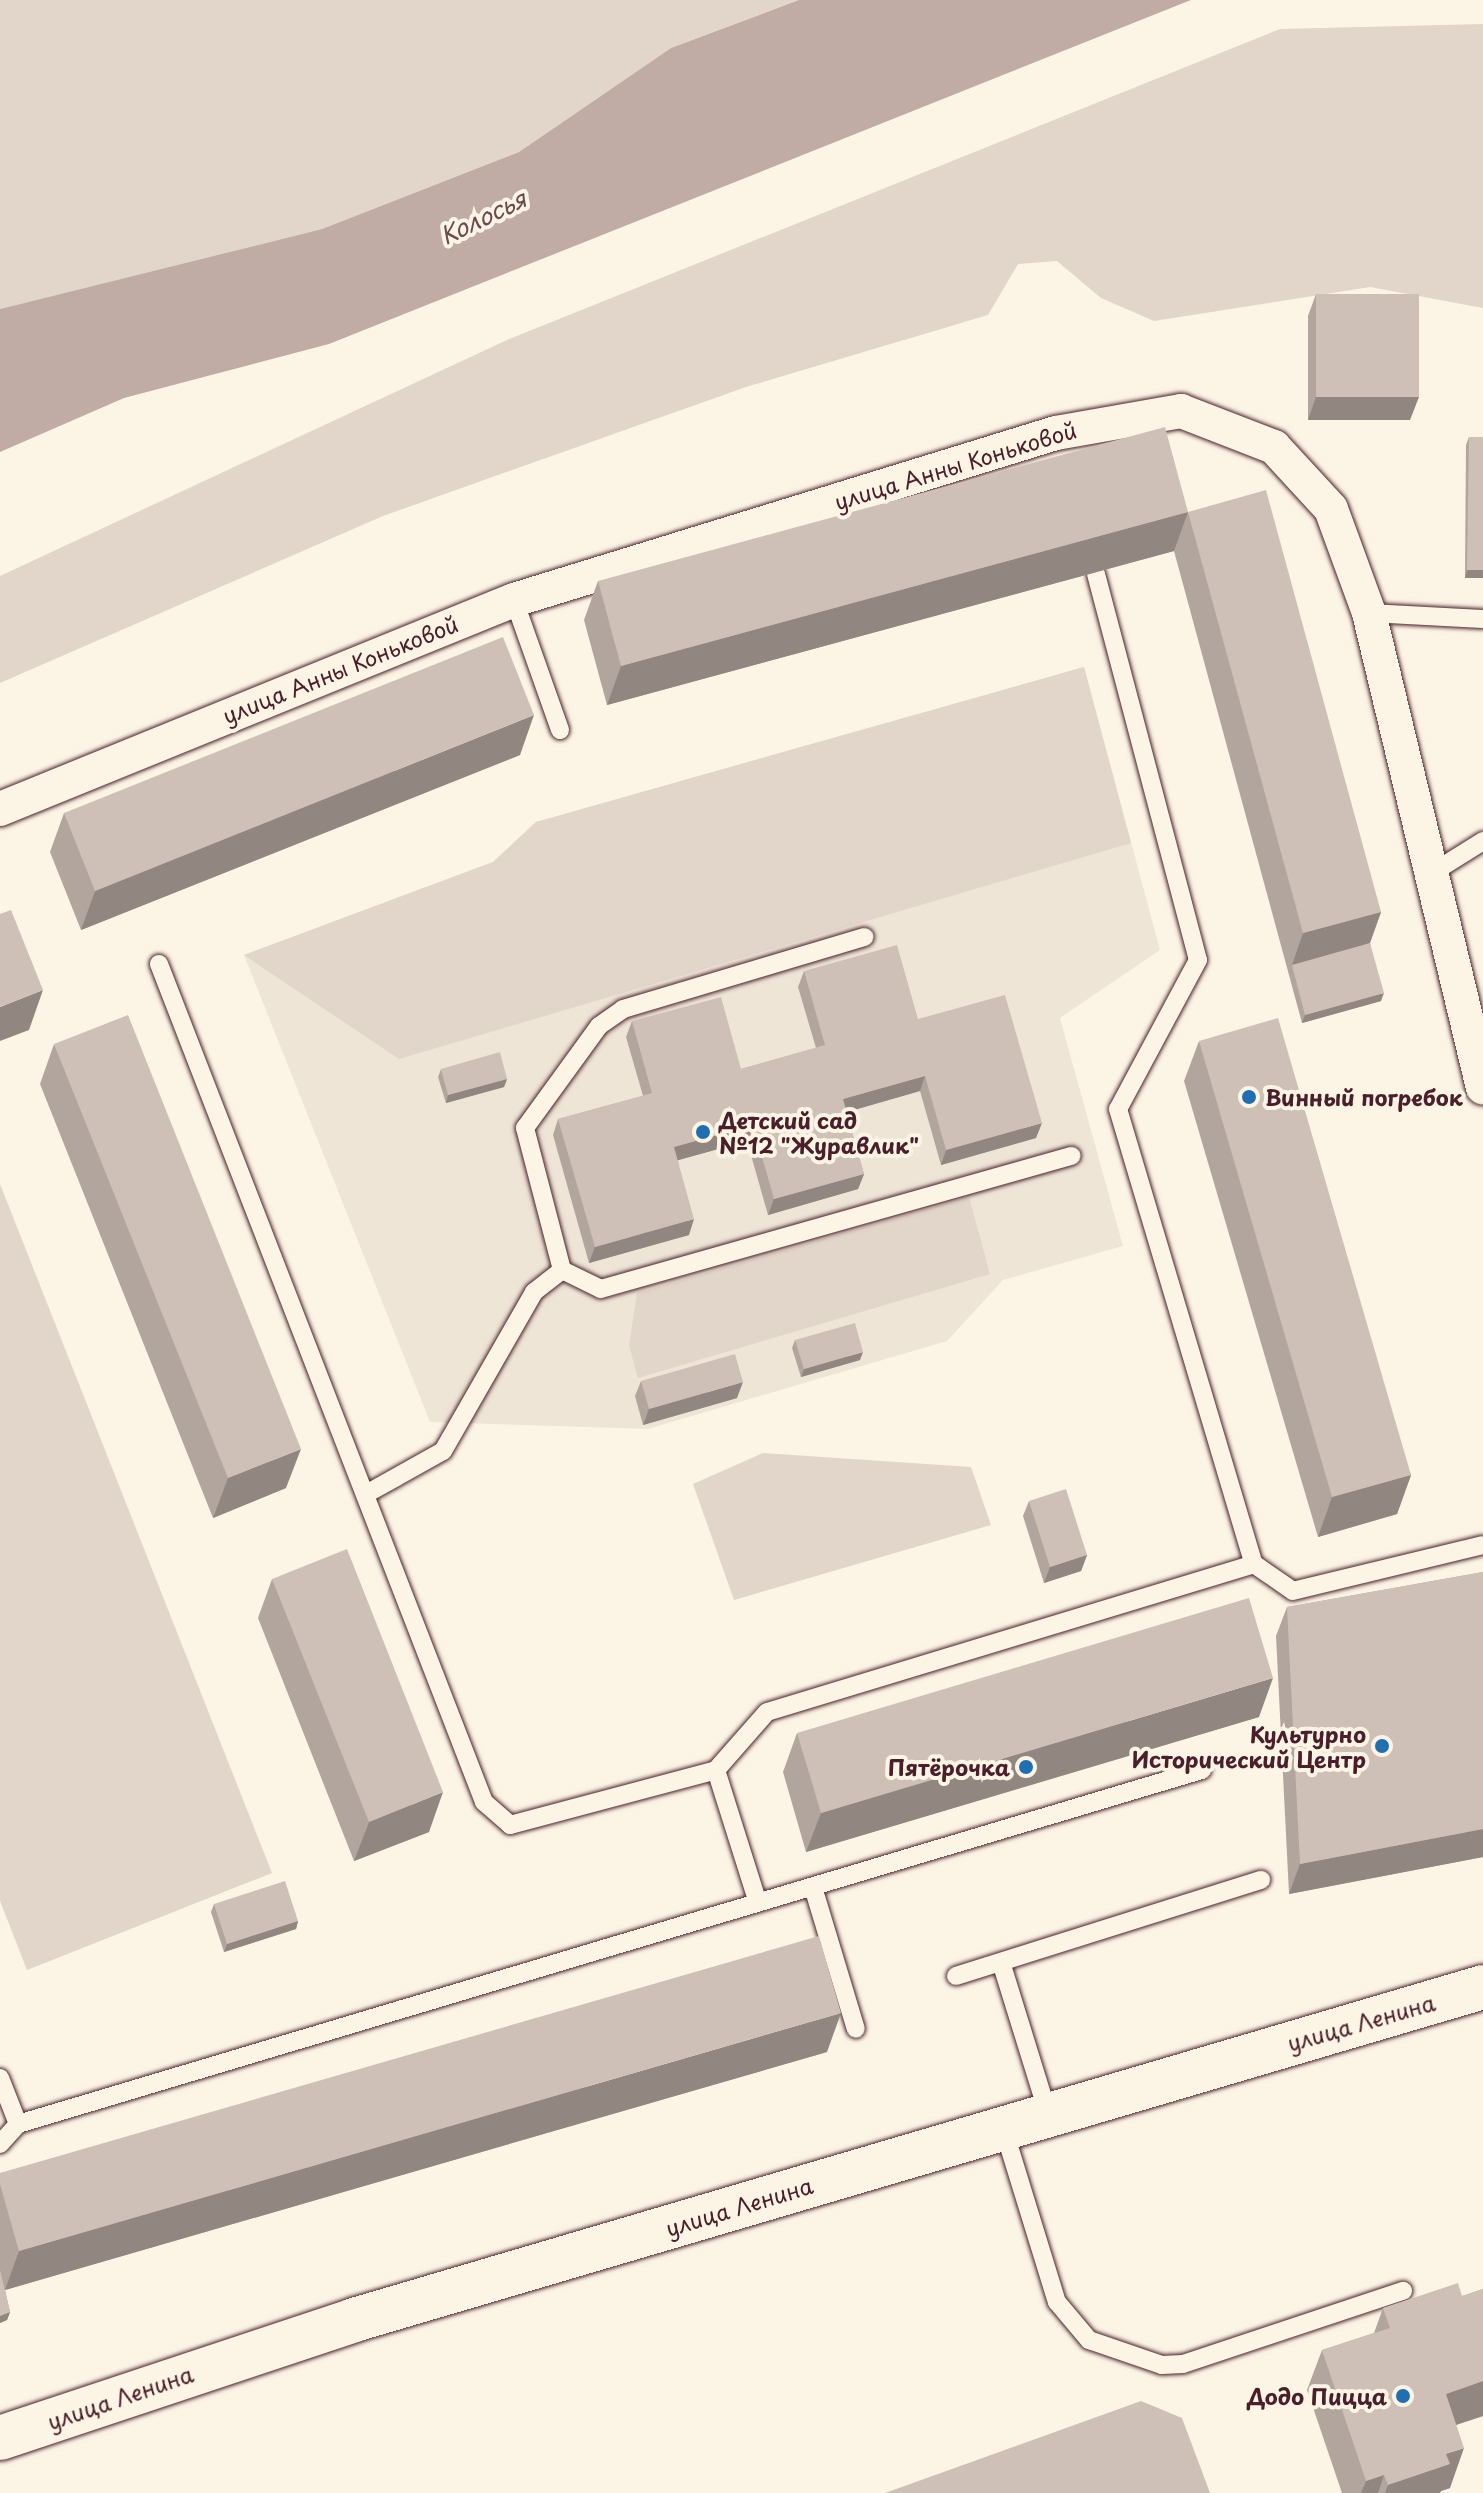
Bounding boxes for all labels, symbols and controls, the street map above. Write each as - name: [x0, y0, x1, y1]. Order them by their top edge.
- water label: Колосья: [435, 184, 531, 250]
- street label: улица Анны Коньковой: [830, 415, 1080, 515]
- street label: улица Анны Коньковой: [217, 609, 463, 729]
- place label: Винный погребок: [1265, 1084, 1463, 1110]
- marker: Винный погребок: [1240, 1088, 1258, 1106]
- place label: Детский сад №12 "Журавлик": [719, 1106, 920, 1158]
- marker: Детский сад №12 "Журавлик": [694, 1123, 712, 1141]
- place label: Культурно Исторический Центр: [1131, 1720, 1366, 1772]
- marker: Культурно Исторический Центр: [1373, 1737, 1391, 1755]
- place label: Пятёрочка: [888, 1754, 1010, 1780]
- marker: Пятёрочка: [1017, 1758, 1035, 1776]
- street label: улица Ленина: [1283, 1988, 1439, 2056]
- street label: улица Ленина: [662, 2171, 816, 2241]
- street label: улица Ленина: [43, 2359, 197, 2435]
- place label: Додо Пицца: [1247, 2383, 1387, 2409]
- marker: Додо Пицца: [1394, 2387, 1412, 2405]

